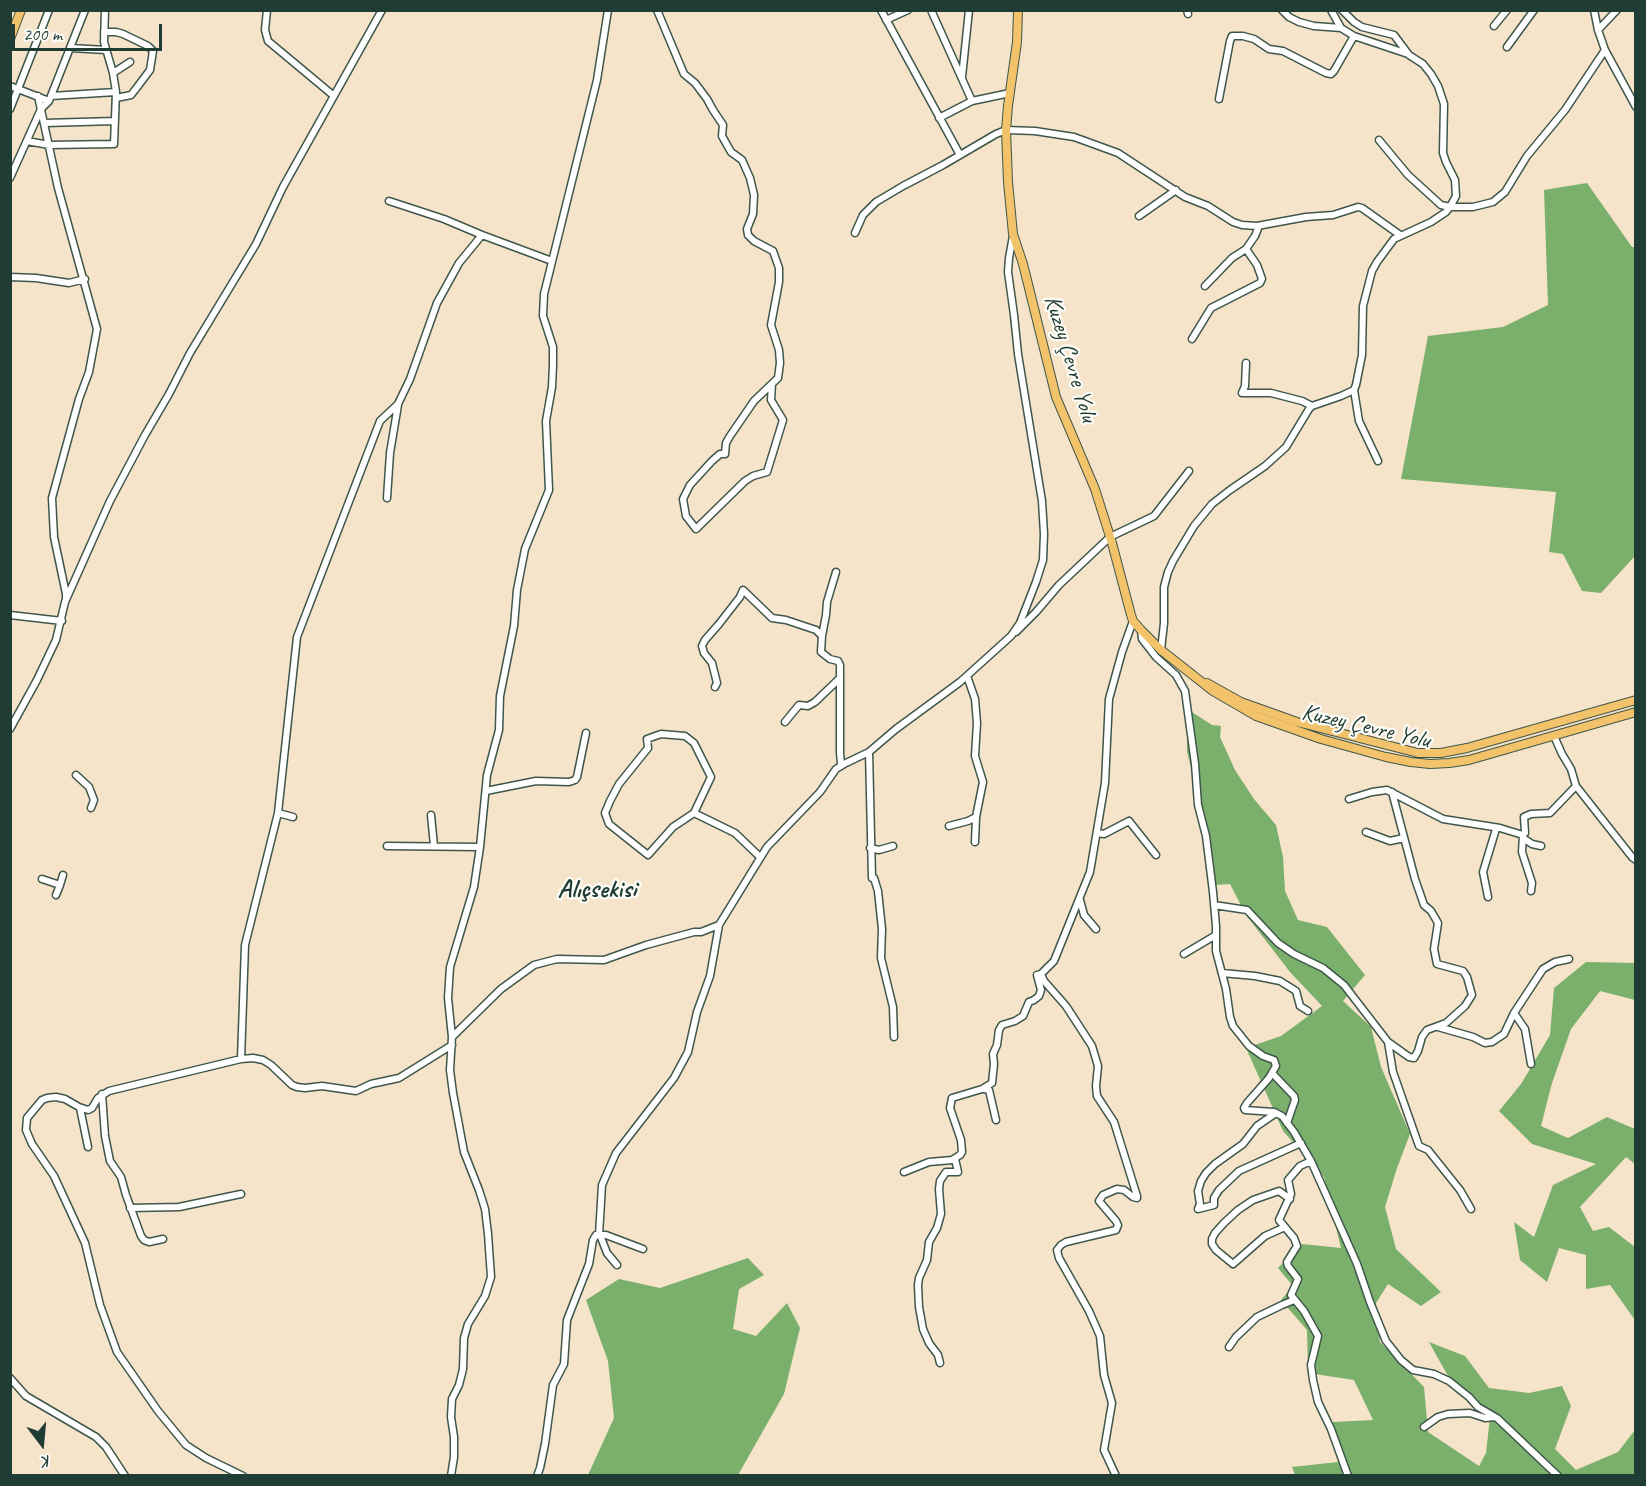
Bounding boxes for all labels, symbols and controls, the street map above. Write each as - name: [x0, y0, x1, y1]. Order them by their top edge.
- scale bar: [15, 12, 165, 50]
- text: 200 m: [23, 23, 62, 45]
- street label: Kuzey Çevre Yolu: [1037, 292, 1103, 426]
- street label: Kuzey Çevre Yolu: [1299, 698, 1433, 756]
- district label: Alıçsekisi: [558, 874, 636, 906]
- north arrow: [12, 1414, 72, 1474]
- text: K: [40, 1451, 54, 1472]

